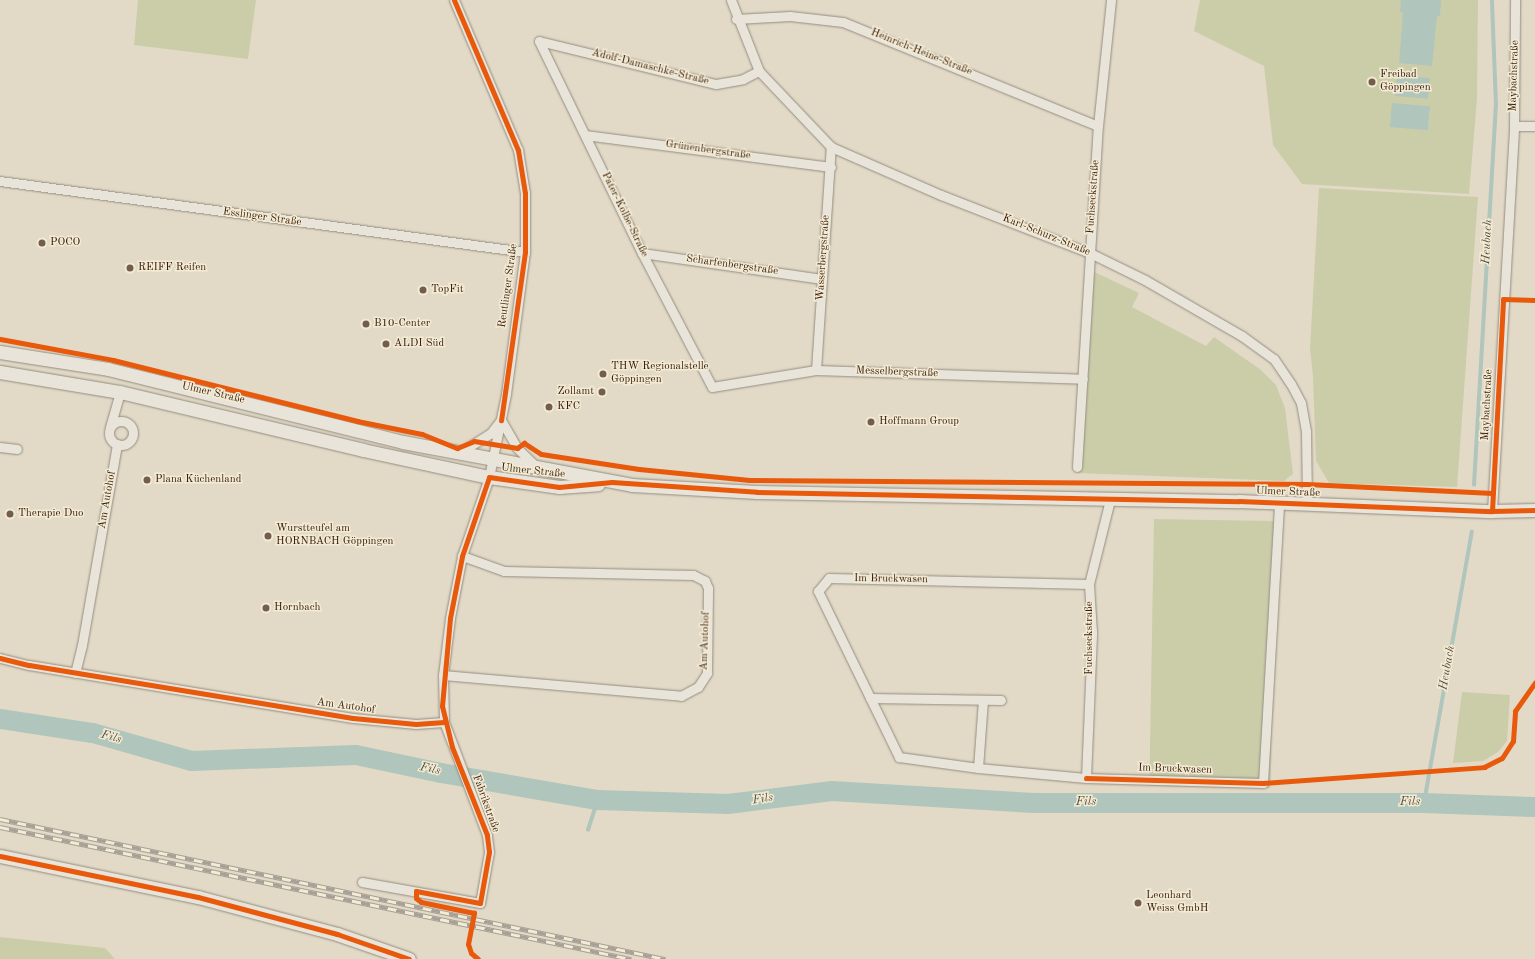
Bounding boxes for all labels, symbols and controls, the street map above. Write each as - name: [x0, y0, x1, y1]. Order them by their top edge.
- street label: Heinrich-Heine-Straße: [868, 27, 974, 79]
- street label: Maybachstraße: [1507, 40, 1523, 112]
- street label: Adolf-Damaschke-Straße: [590, 47, 710, 89]
- place label: Freibad Göppingen: [1380, 69, 1431, 95]
- marker: Freibad Göppingen: [1367, 77, 1377, 87]
- street label: Grünenbergstraße: [665, 138, 751, 164]
- street label: Fuchseckstraße: [1085, 160, 1103, 234]
- street label: Pater-Kolbe-Straße: [598, 170, 650, 260]
- street label: Esslinger Straße: [222, 206, 302, 230]
- street label: Karl-Schurz-Straße: [1000, 212, 1092, 260]
- street label: Wasserbergstraße: [814, 215, 834, 301]
- water label: Heubach: [1480, 219, 1496, 265]
- place label: POCO: [50, 236, 80, 250]
- marker: POCO: [37, 238, 47, 248]
- street label: Reutlinger Straße: [497, 243, 521, 329]
- street label: Scharfenbergstraße: [685, 253, 779, 279]
- place label: REIFF Reifen: [138, 261, 206, 275]
- marker: REIFF Reifen: [125, 263, 135, 273]
- place label: TopFit: [431, 283, 464, 297]
- marker: TopFit: [418, 285, 428, 295]
- place label: B10-Center: [374, 317, 430, 331]
- marker: B10-Center: [361, 319, 371, 329]
- place label: ALDI Süd: [394, 337, 444, 351]
- marker: ALDI Süd: [381, 339, 391, 349]
- place label: THW Regionalstelle Göppingen: [611, 361, 709, 387]
- street label: Messelbergstraße: [856, 365, 938, 381]
- marker: THW Regionalstelle Göppingen: [598, 369, 608, 379]
- street label: Maybachstraße: [1480, 369, 1496, 441]
- street label: Ulmer Straße: [180, 380, 246, 408]
- place label: Zollamt: [557, 385, 594, 399]
- marker: Zollamt: [597, 387, 607, 397]
- place label: KFC: [557, 400, 580, 414]
- marker: KFC: [544, 402, 554, 412]
- place label: Hoffmann Group: [879, 415, 959, 429]
- marker: Hoffmann Group: [866, 417, 876, 427]
- street label: Ulmer Straße: [500, 462, 566, 482]
- street label: Am Autohof: [96, 470, 120, 530]
- place label: Plana Küchenland: [155, 473, 241, 487]
- marker: Plana Küchenland: [142, 475, 152, 485]
- street label: Ulmer Straße: [1256, 485, 1320, 501]
- place label: Therapie Duo: [18, 507, 84, 521]
- marker: Therapie Duo: [5, 509, 15, 519]
- place label: Wurstteufel am HORNBACH Göppingen: [276, 523, 393, 549]
- marker: Wurstteufel am HORNBACH Göppingen: [263, 531, 273, 541]
- street label: Im Bruckwasen: [854, 573, 928, 587]
- place label: Hornbach: [274, 601, 320, 615]
- street label: Fuchseckstraße: [1083, 601, 1097, 675]
- marker: Hornbach: [261, 603, 271, 613]
- street label: Am Autohof: [698, 611, 714, 671]
- water label: Heubach: [1437, 645, 1459, 691]
- street label: Am Autohof: [316, 696, 376, 718]
- water label: Fils: [99, 728, 123, 748]
- water label: Fils: [418, 761, 442, 779]
- street label: Im Bruckwasen: [1138, 762, 1212, 778]
- street label: Fabrikstraße: [468, 773, 502, 835]
- water label: Fils: [752, 791, 774, 809]
- water label: Fils: [1076, 796, 1096, 810]
- water label: Fils: [1400, 796, 1420, 810]
- place label: Leonhard Weiss GmbH: [1146, 890, 1208, 916]
- marker: Leonhard Weiss GmbH: [1133, 898, 1143, 908]

